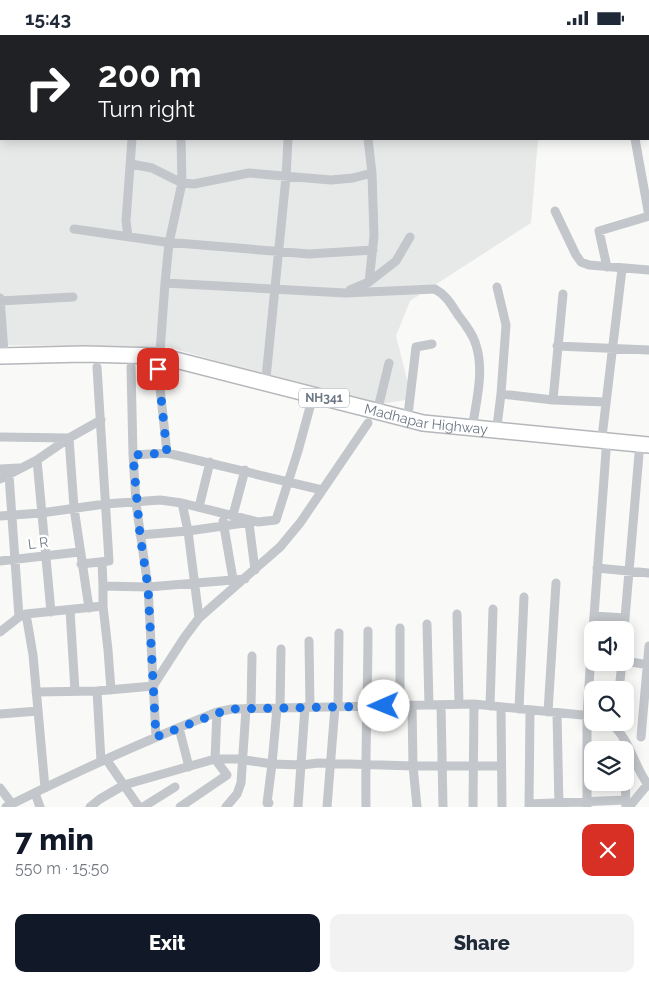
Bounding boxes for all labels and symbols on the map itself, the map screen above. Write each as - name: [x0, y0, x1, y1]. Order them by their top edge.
- pin: [137, 348, 179, 390]
- road number: NH341: [299, 388, 349, 407]
- street label: Madhapar Highway: [363, 400, 489, 437]
- street label: L R: [27, 534, 49, 552]
- position arrow: [357, 679, 409, 731]

